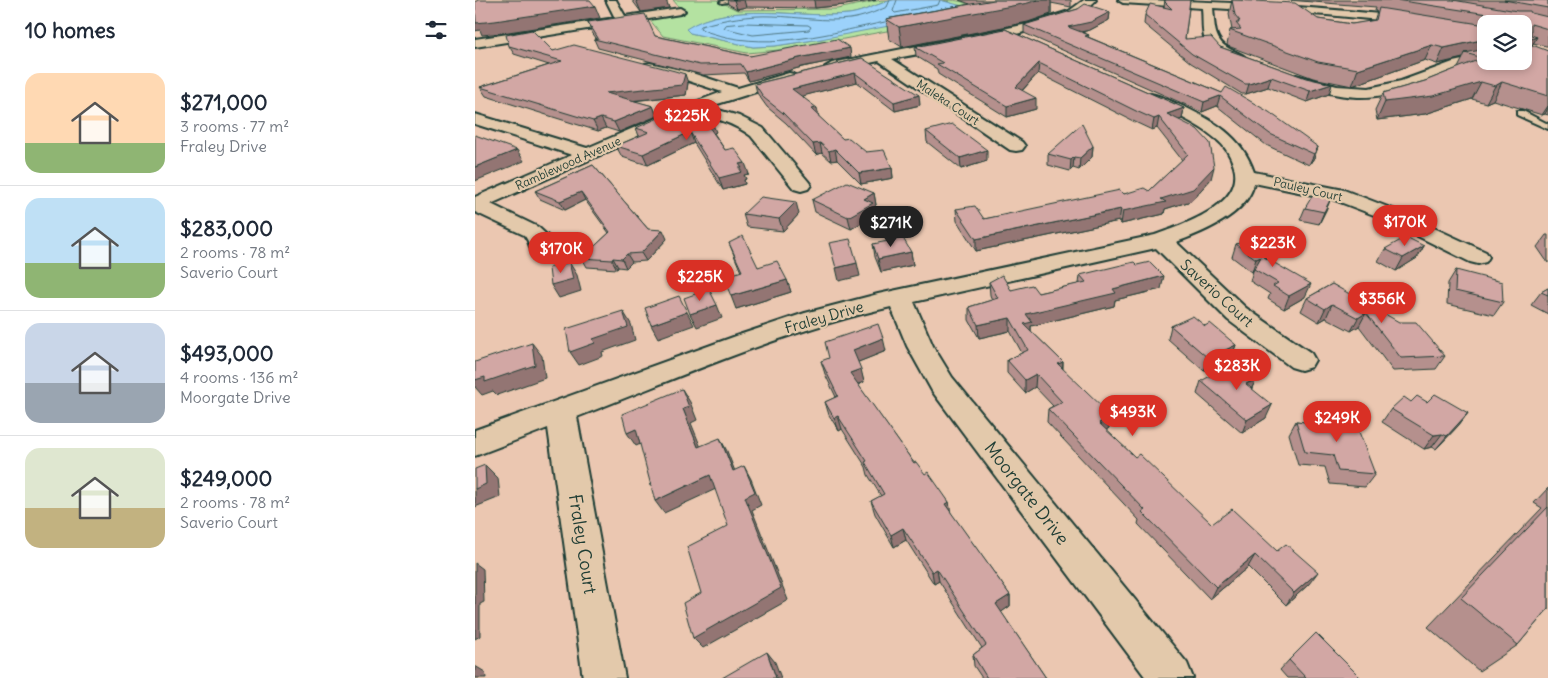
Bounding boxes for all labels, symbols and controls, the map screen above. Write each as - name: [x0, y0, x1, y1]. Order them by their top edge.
- map controls: [1477, 15, 1532, 70]
- button: layers: [1477, 15, 1532, 70]
- icon: filters: [422, 16, 450, 44]
- text: 10 homes: [25, 17, 115, 44]
- street label: Maleka Court: [914, 76, 982, 128]
- text: $271,000: [180, 89, 268, 116]
- icon: home: [65, 93, 125, 153]
- pin: $225K: [652, 98, 722, 141]
- text: $225K: [664, 105, 710, 125]
- text: 3 rooms · 77 m²: [180, 116, 289, 136]
- street label: Ramblewood Avenue: [513, 133, 623, 193]
- text: Fraley Drive: [180, 136, 267, 156]
- street label: Pauley Court: [1272, 174, 1344, 204]
- pin: $170K: [1370, 204, 1440, 247]
- pin: $271K: [856, 206, 926, 248]
- text: $170K: [1383, 211, 1427, 231]
- text: $271K: [870, 212, 912, 232]
- text: $283,000: [180, 215, 273, 242]
- icon: home: [65, 218, 125, 278]
- pin: $223K: [1238, 226, 1308, 268]
- pin: $170K: [526, 232, 596, 274]
- text: $223K: [1250, 232, 1296, 252]
- text: $170K: [539, 238, 583, 258]
- text: 2 rooms · 78 m²: [180, 242, 290, 262]
- street label: Saverio Court: [1177, 255, 1257, 331]
- pin: $225K: [665, 260, 735, 302]
- text: Saverio Court: [180, 262, 278, 282]
- text: $225K: [677, 266, 723, 286]
- pin: $356K: [1347, 282, 1417, 324]
- text: $356K: [1359, 288, 1405, 308]
- street label: Fraley Drive: [782, 297, 866, 337]
- text: $493,000: [180, 340, 274, 367]
- icon: home: [65, 343, 125, 403]
- pin: $283K: [1202, 348, 1272, 391]
- text: $283K: [1214, 355, 1260, 375]
- text: 4 rooms · 136 m²: [180, 367, 298, 387]
- text: Moorgate Drive: [180, 387, 291, 407]
- pin: $493K: [1098, 394, 1168, 437]
- pin: $249K: [1302, 400, 1372, 443]
- text: $493K: [1110, 401, 1156, 421]
- text: $249K: [1314, 407, 1360, 427]
- street label: Moorgate Drive: [980, 437, 1074, 549]
- text: $249,000: [180, 465, 272, 492]
- icon: home: [65, 468, 125, 528]
- text: 2 rooms · 78 m²: [180, 492, 290, 512]
- street label: Fraley Court: [564, 492, 602, 596]
- text: Saverio Court: [180, 512, 278, 532]

